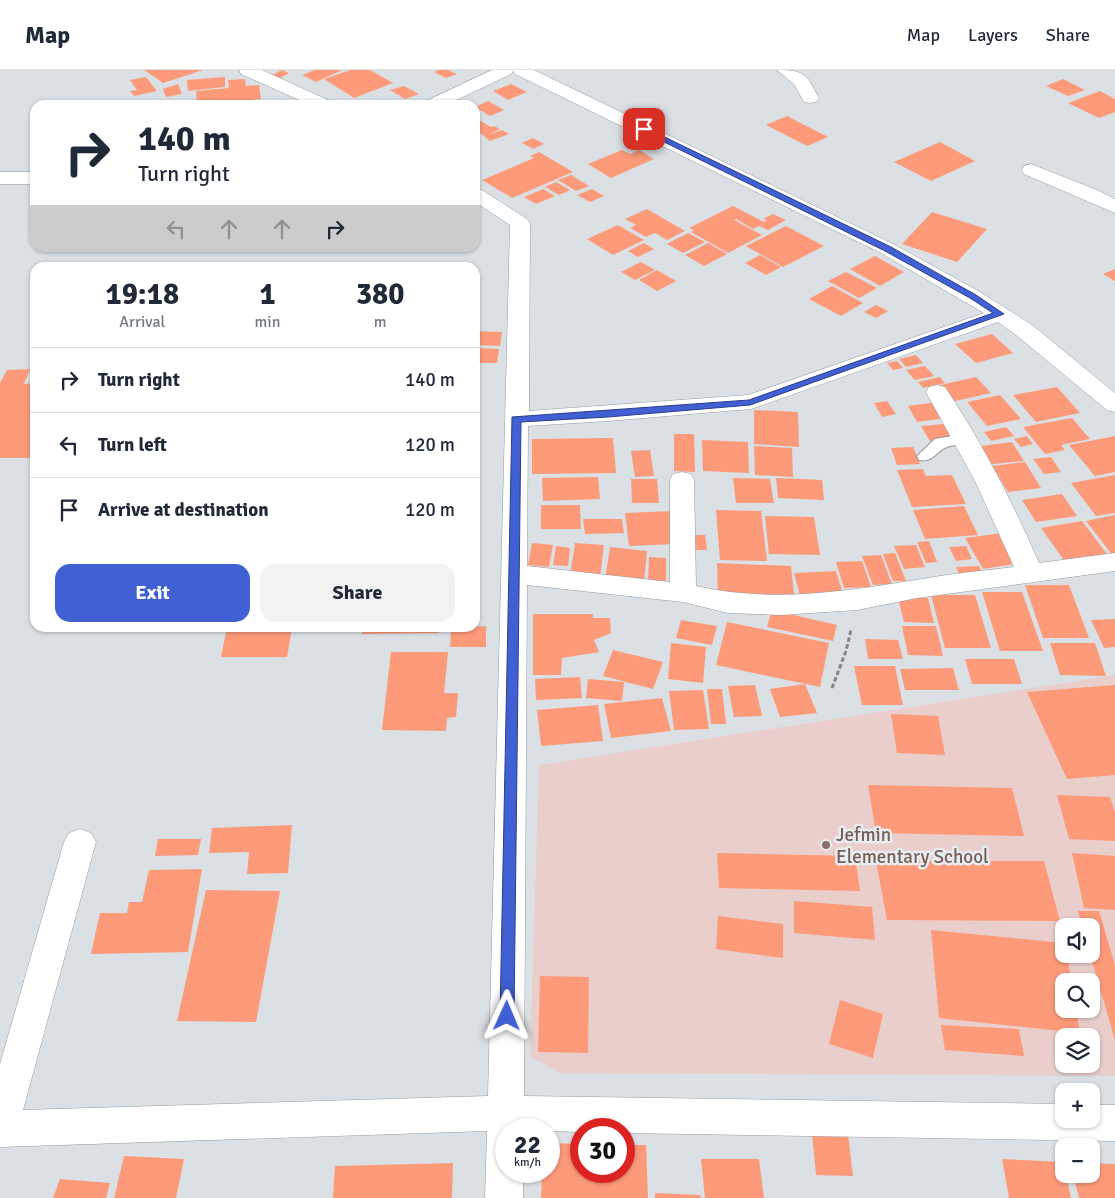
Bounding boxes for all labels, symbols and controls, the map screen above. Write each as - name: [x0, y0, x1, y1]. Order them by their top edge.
- text: Map: [25, 20, 70, 50]
- text: Map: [907, 24, 940, 46]
- text: Layers: [968, 24, 1018, 46]
- text: Share: [1046, 24, 1090, 46]
- pin: [623, 108, 665, 150]
- icon: arrive: [630, 115, 658, 143]
- text: 140 m: [138, 117, 231, 160]
- icon: right: [55, 120, 120, 185]
- text: Turn right: [138, 160, 230, 187]
- icon: left: [162, 215, 190, 243]
- icon: ahead: [215, 215, 243, 243]
- icon: ahead: [268, 215, 296, 243]
- icon: right: [321, 215, 349, 243]
- text: 19:18: [105, 276, 179, 313]
- text: 1: [259, 276, 276, 313]
- text: 380: [356, 276, 404, 313]
- text: Arrival: [119, 312, 165, 332]
- text: min: [255, 312, 280, 332]
- text: m: [374, 312, 387, 332]
- icon: right: [55, 366, 83, 394]
- text: Turn right: [98, 368, 180, 392]
- text: 140 m: [405, 368, 455, 392]
- icon: left: [55, 431, 83, 459]
- text: Turn left: [98, 433, 167, 457]
- text: 120 m: [405, 433, 455, 457]
- icon: arrive: [55, 496, 83, 524]
- text: Arrive at destination: [98, 498, 269, 522]
- text: 120 m: [405, 498, 455, 522]
- button: Exit: [55, 564, 250, 622]
- button: Share: [260, 564, 455, 622]
- place label: Jefmin Elementary School: [836, 823, 989, 869]
- marker: Jefmin Elementary School: [820, 839, 832, 851]
- map controls: [1055, 918, 1100, 1183]
- button: sound: [1055, 918, 1100, 963]
- button: search: [1055, 973, 1100, 1018]
- position arrow: [480, 989, 532, 1041]
- button: layers: [1055, 1028, 1100, 1073]
- button: +: [1055, 1083, 1100, 1128]
- speed limit sign: 30: [570, 1118, 635, 1183]
- text: 22: [514, 1129, 541, 1160]
- button: −: [1055, 1138, 1100, 1183]
- text: km/h: [514, 1155, 541, 1170]

